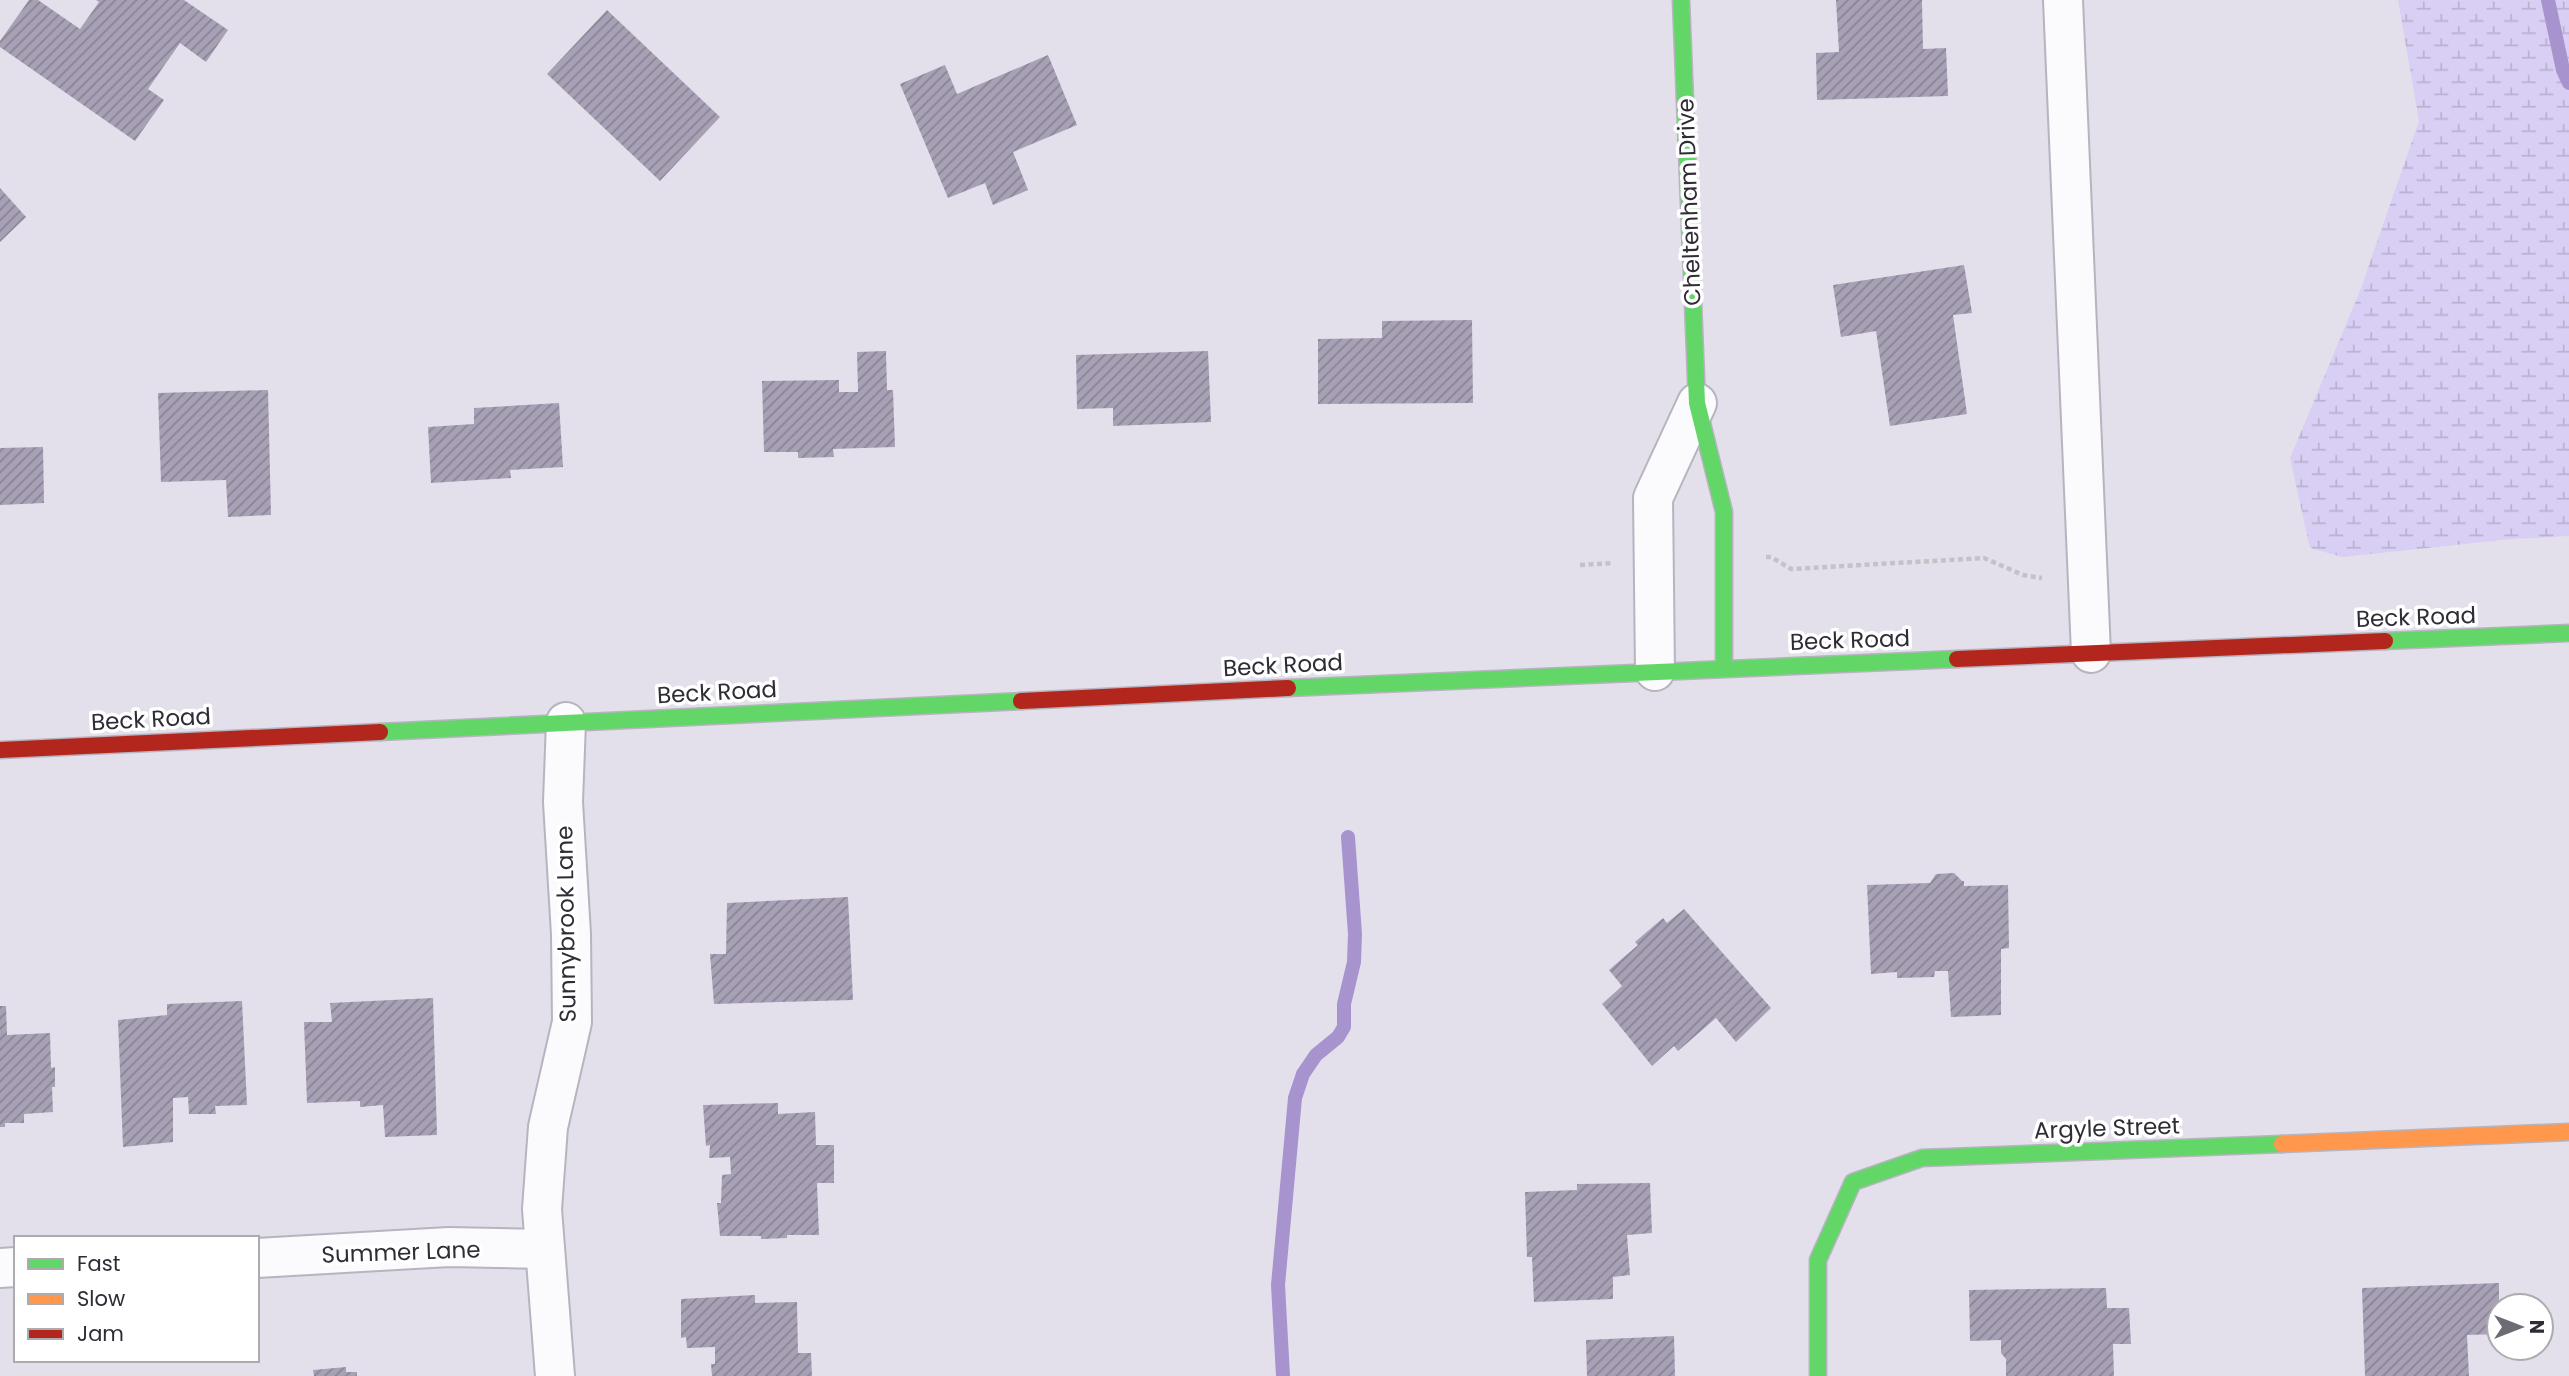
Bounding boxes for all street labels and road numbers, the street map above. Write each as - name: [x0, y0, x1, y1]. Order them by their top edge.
- street label: Cheltenham Drive: [1669, 98, 1709, 306]
- street label: Beck Road: [2355, 599, 2477, 635]
- street label: Beck Road: [1789, 622, 1911, 658]
- street label: Beck Road: [1222, 646, 1344, 684]
- street label: Beck Road: [656, 673, 778, 711]
- street label: Beck Road: [90, 700, 212, 738]
- street label: Sunnybrook Lane: [548, 825, 584, 1023]
- street label: Argyle Street: [2033, 1109, 2181, 1147]
- street label: Summer Lane: [321, 1233, 481, 1271]

